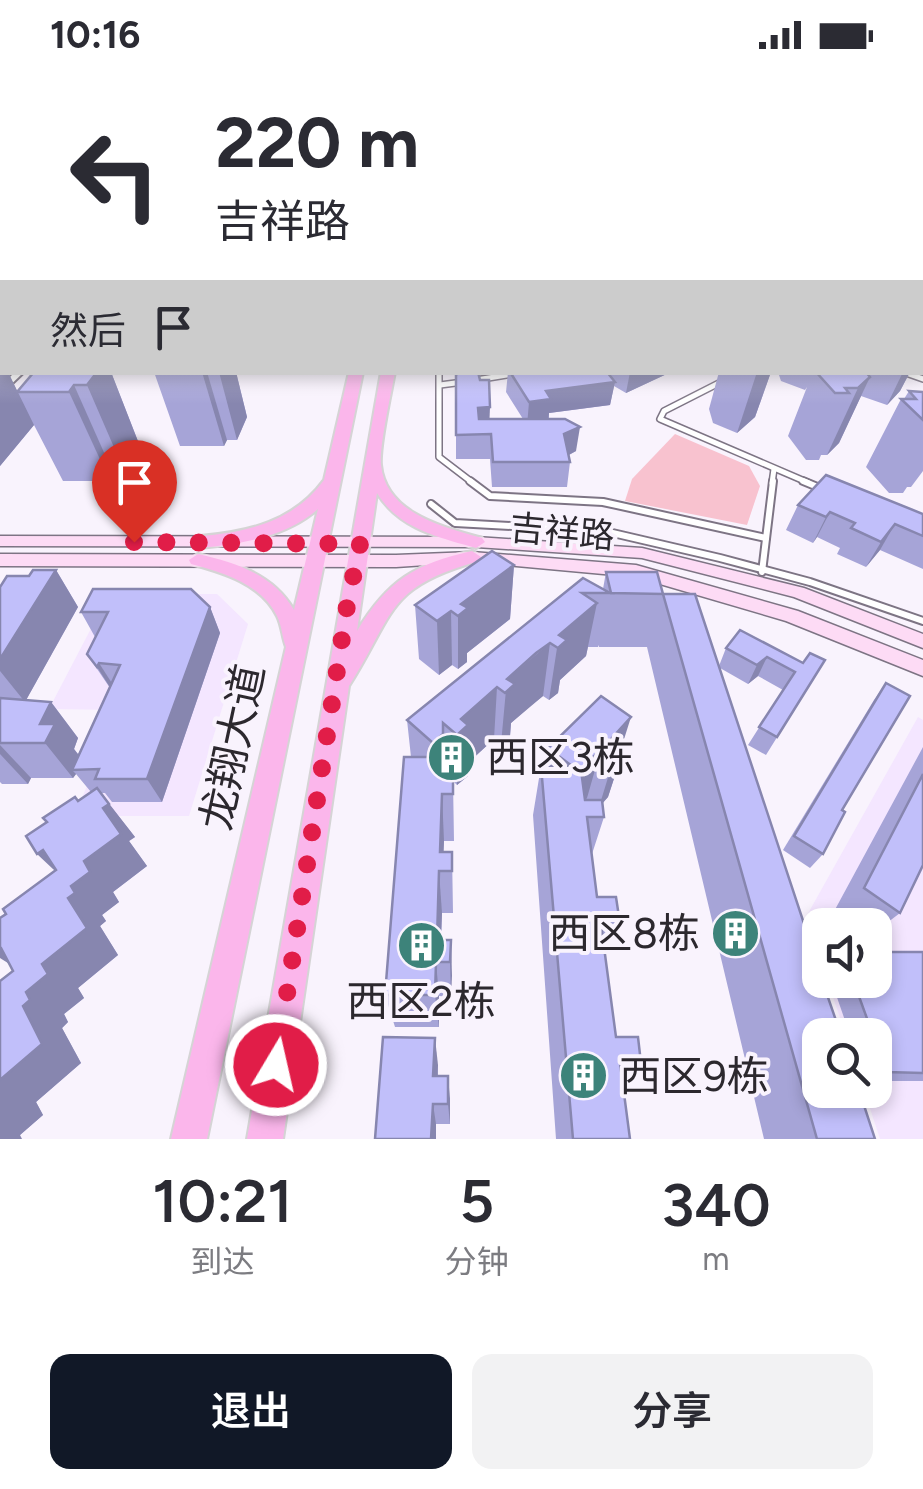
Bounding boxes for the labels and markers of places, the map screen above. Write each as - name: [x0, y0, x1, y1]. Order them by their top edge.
- pin: [92, 440, 177, 543]
- building icon: 西区3栋: [425, 731, 477, 783]
- place label: 西区3栋: [486, 732, 635, 783]
- building icon: 西区8栋: [709, 907, 761, 959]
- place label: 西区8栋: [548, 908, 700, 959]
- building icon: 西区2栋: [395, 919, 447, 971]
- place label: 西区2栋: [346, 976, 496, 1027]
- building icon: 西区9栋: [558, 1050, 610, 1102]
- place label: 西区9栋: [619, 1051, 769, 1102]

